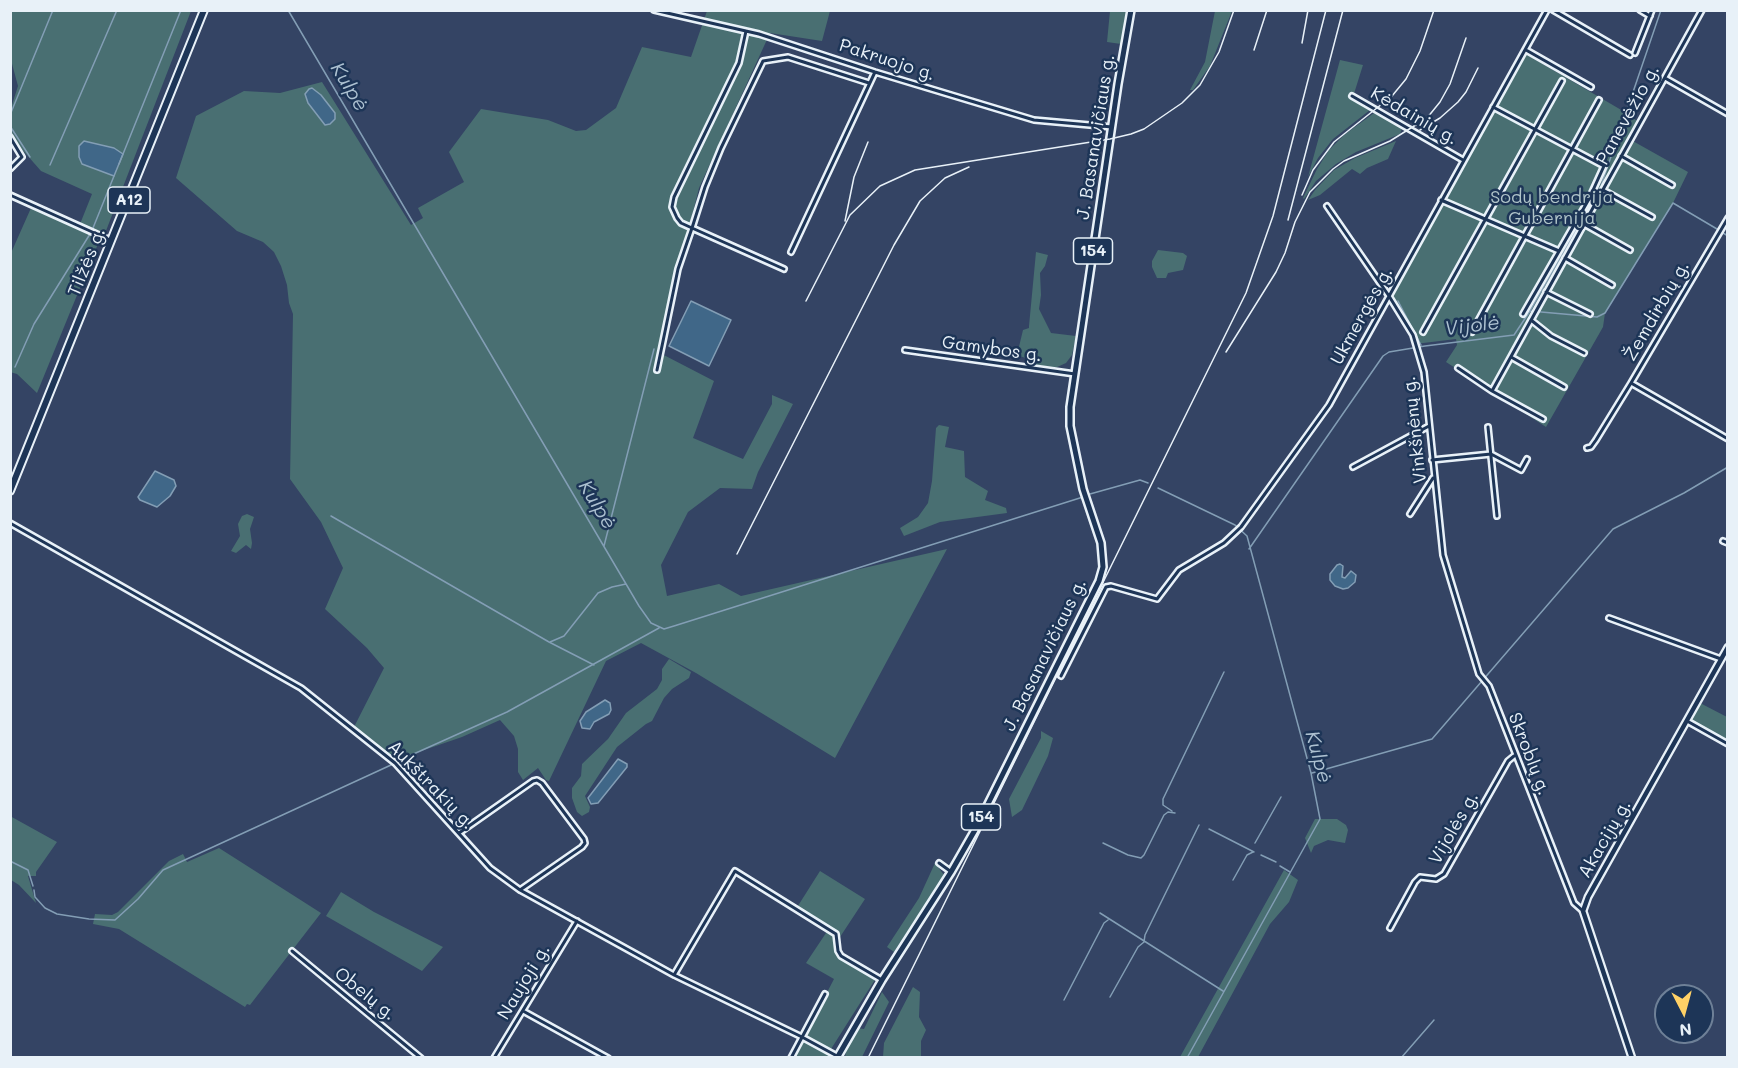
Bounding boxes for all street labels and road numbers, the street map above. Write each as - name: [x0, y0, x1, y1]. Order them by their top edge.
- street label: Pakruojo g.: [836, 34, 938, 86]
- street label: J. Basanavičiaus g.: [1072, 53, 1120, 221]
- street label: Panevėžio g.: [1592, 61, 1664, 169]
- street label: Kėdainių g.: [1367, 82, 1461, 150]
- road number: A12: [108, 187, 150, 213]
- street label: Tilžės g.: [64, 225, 110, 299]
- road number: 154: [1074, 238, 1112, 264]
- street label: Žemdirbių g.: [1620, 257, 1694, 365]
- street label: Ukmergės g.: [1326, 263, 1398, 369]
- street label: Gamybos g.: [941, 331, 1043, 367]
- street label: Vinkšnėnų g.: [1399, 375, 1431, 485]
- street label: J. Basanavičiaus g.: [999, 575, 1091, 735]
- street label: Skroblų g.: [1503, 710, 1555, 798]
- street label: Aukštrakių g.: [383, 736, 479, 834]
- street label: Vijolės g.: [1425, 788, 1483, 868]
- street label: Akacijų g.: [1574, 796, 1636, 882]
- road number: 154: [962, 804, 1000, 830]
- street label: Naujoji g.: [493, 940, 555, 1024]
- street label: Obelų g.: [330, 963, 400, 1025]

